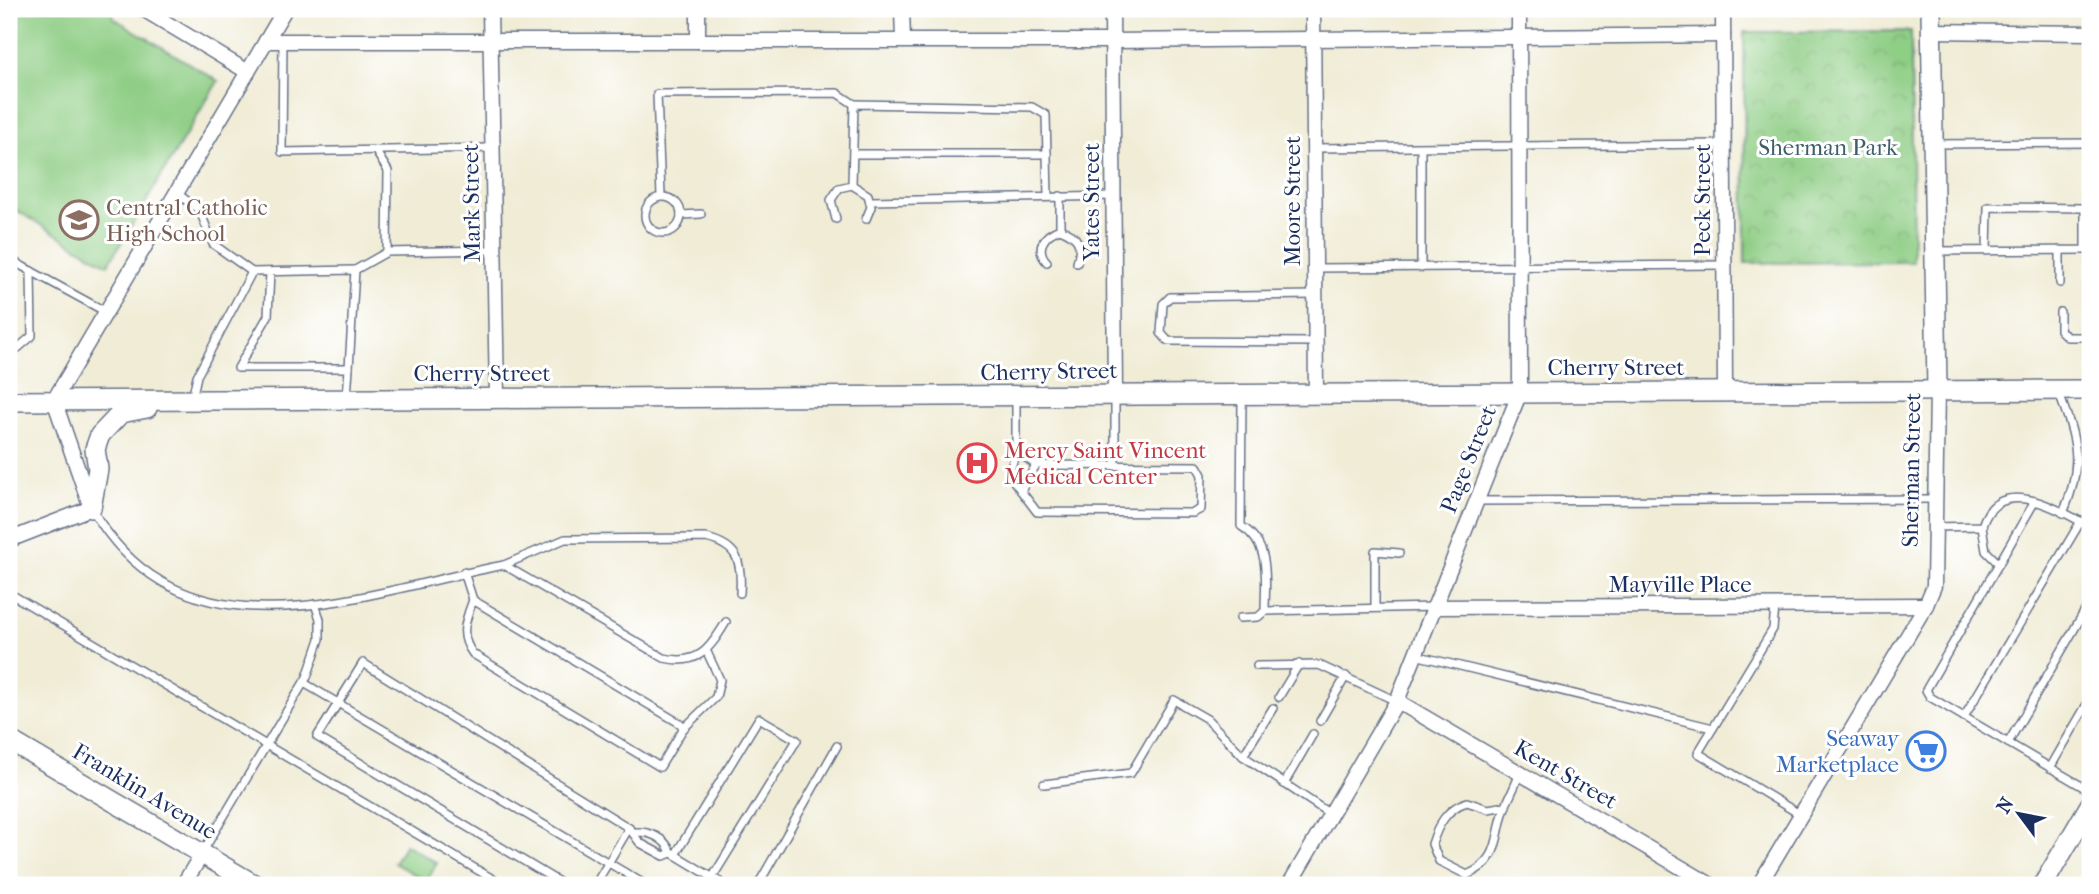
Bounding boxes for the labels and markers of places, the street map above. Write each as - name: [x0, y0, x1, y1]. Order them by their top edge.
- place label: Central Catholic High School: [106, 194, 268, 247]
- school or university icon: Central Catholic High School: [58, 199, 100, 241]
- place label: Mercy Saint Vincent Medical Center: [1004, 437, 1207, 490]
- hospital icon: Mercy Saint Vincent Medical Center: [956, 442, 998, 484]
- place label: Seaway Marketplace: [1776, 725, 1900, 778]
- supermarket icon: Seaway Marketplace: [1905, 730, 1947, 772]

